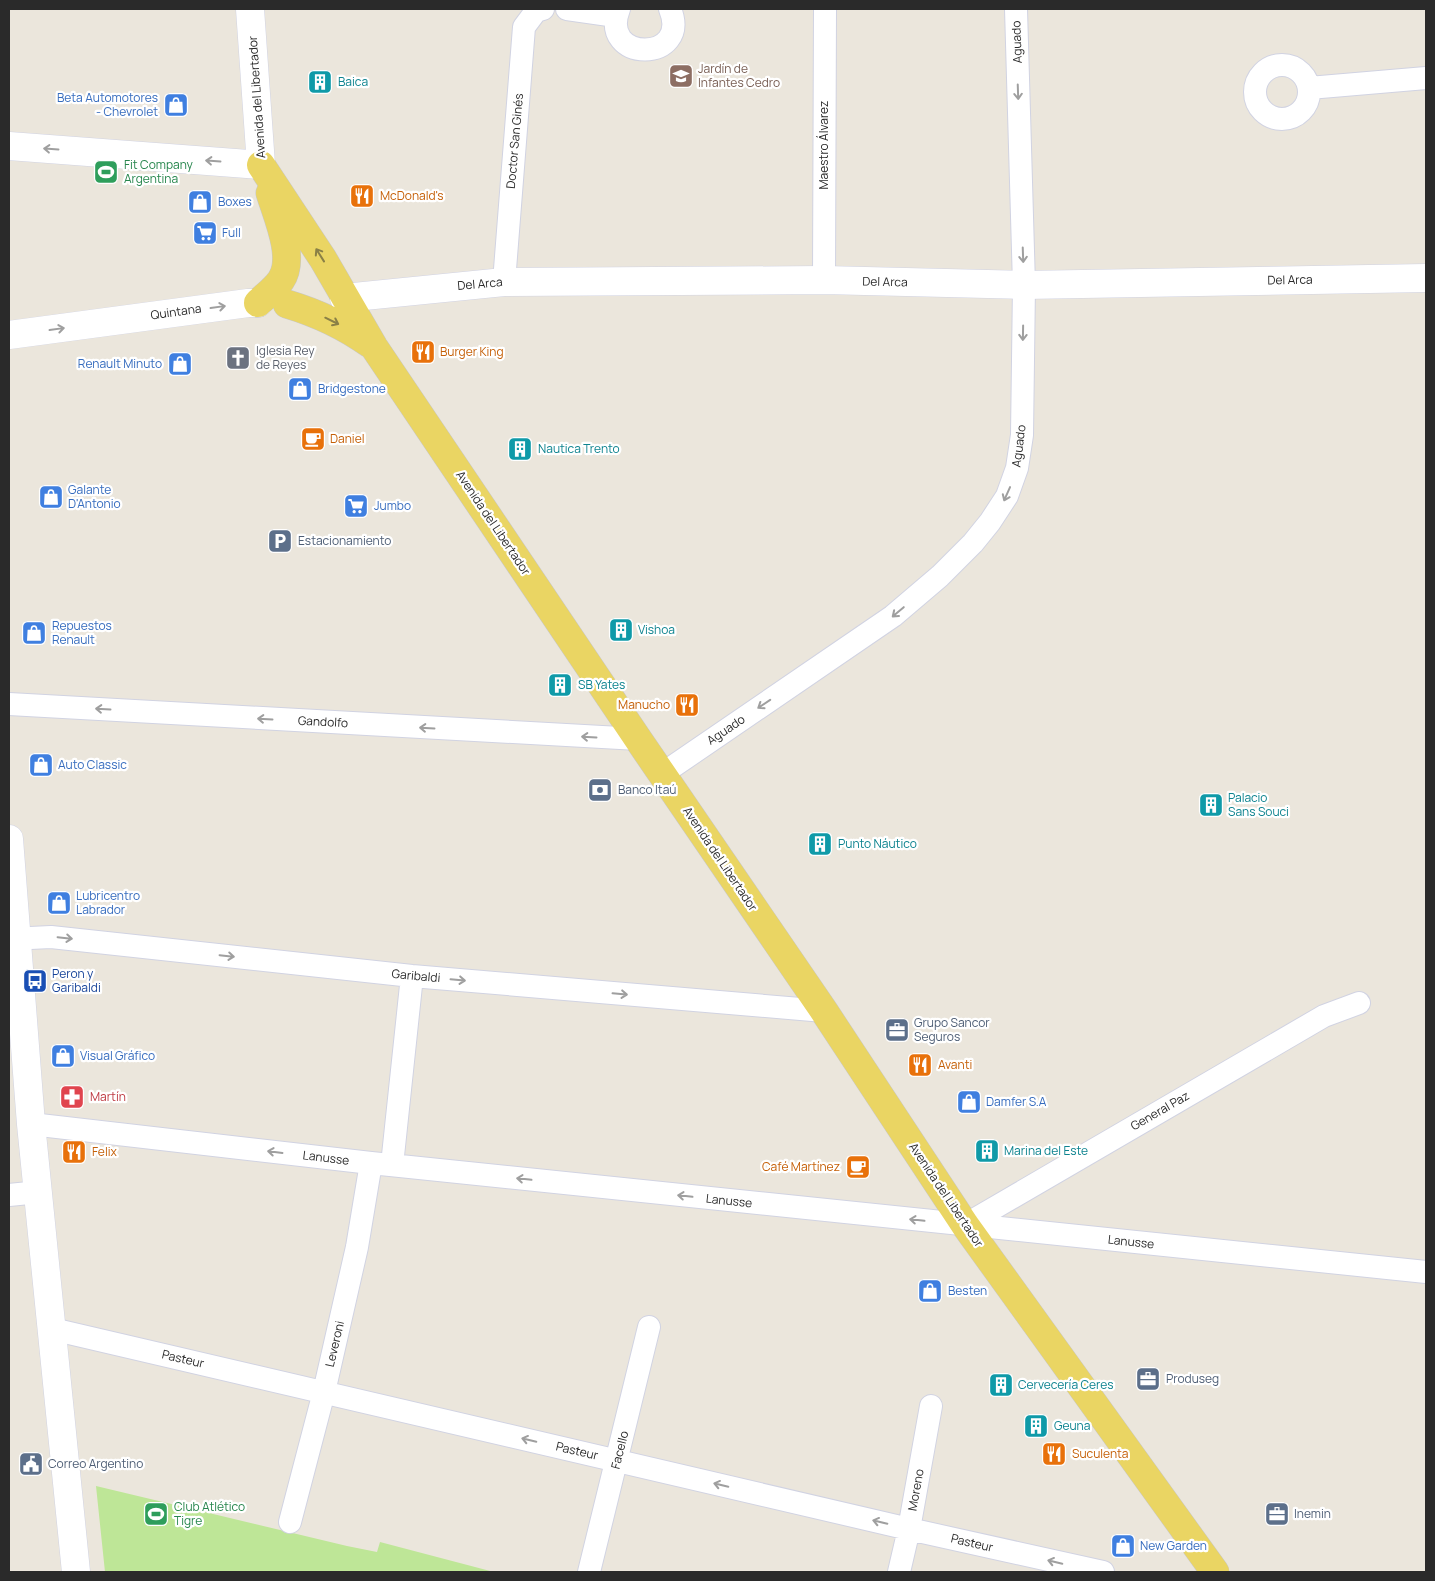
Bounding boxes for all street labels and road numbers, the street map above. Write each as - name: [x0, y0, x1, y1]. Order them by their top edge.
- street label: Aguado: [1007, 20, 1026, 64]
- street label: Avenida del Libertador: [244, 35, 269, 159]
- street label: Doctor San Ginés: [502, 93, 527, 189]
- street label: Maestro Álvarez: [815, 101, 832, 189]
- street label: Del Arca: [1267, 271, 1313, 288]
- street label: Del Arca: [457, 273, 503, 294]
- street label: Del Arca: [862, 273, 908, 290]
- street label: Quintana: [149, 300, 202, 323]
- street label: Aguado: [1007, 424, 1030, 468]
- street label: Avenida del Libertador: [452, 467, 535, 579]
- street label: Aguado: [703, 711, 748, 749]
- street label: Gandolfo: [297, 712, 349, 731]
- street label: Avenida del Libertador: [679, 803, 762, 915]
- street label: Garibaldi: [391, 965, 441, 986]
- street label: General Paz: [1127, 1087, 1192, 1134]
- street label: Avenida del Libertador: [905, 1139, 988, 1251]
- street label: Lanusse: [302, 1146, 350, 1169]
- street label: Lanusse: [705, 1190, 753, 1211]
- street label: Lanusse: [1107, 1231, 1155, 1252]
- street label: Leveroni: [321, 1319, 348, 1369]
- street label: Pasteur: [160, 1345, 207, 1372]
- street label: Facello: [607, 1429, 632, 1471]
- street label: Pasteur: [554, 1437, 601, 1464]
- street label: Moreno: [903, 1468, 928, 1512]
- street label: Pasteur: [949, 1529, 996, 1556]

